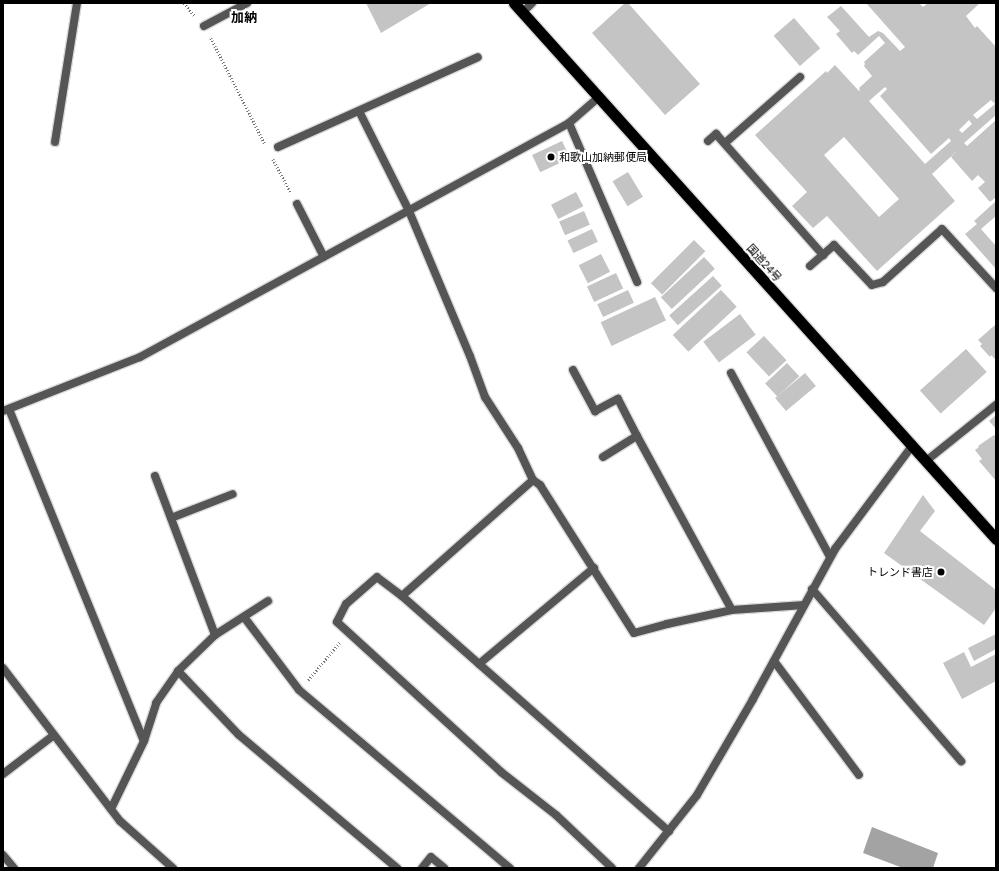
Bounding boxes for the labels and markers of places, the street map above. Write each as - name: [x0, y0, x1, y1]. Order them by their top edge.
- place label: 和歌山加納郵便局: [559, 150, 647, 164]
- marker: 和歌山加納郵便局: [546, 152, 556, 162]
- place label: トレンド書店: [867, 565, 933, 579]
- marker: トレンド書店: [936, 567, 946, 577]

